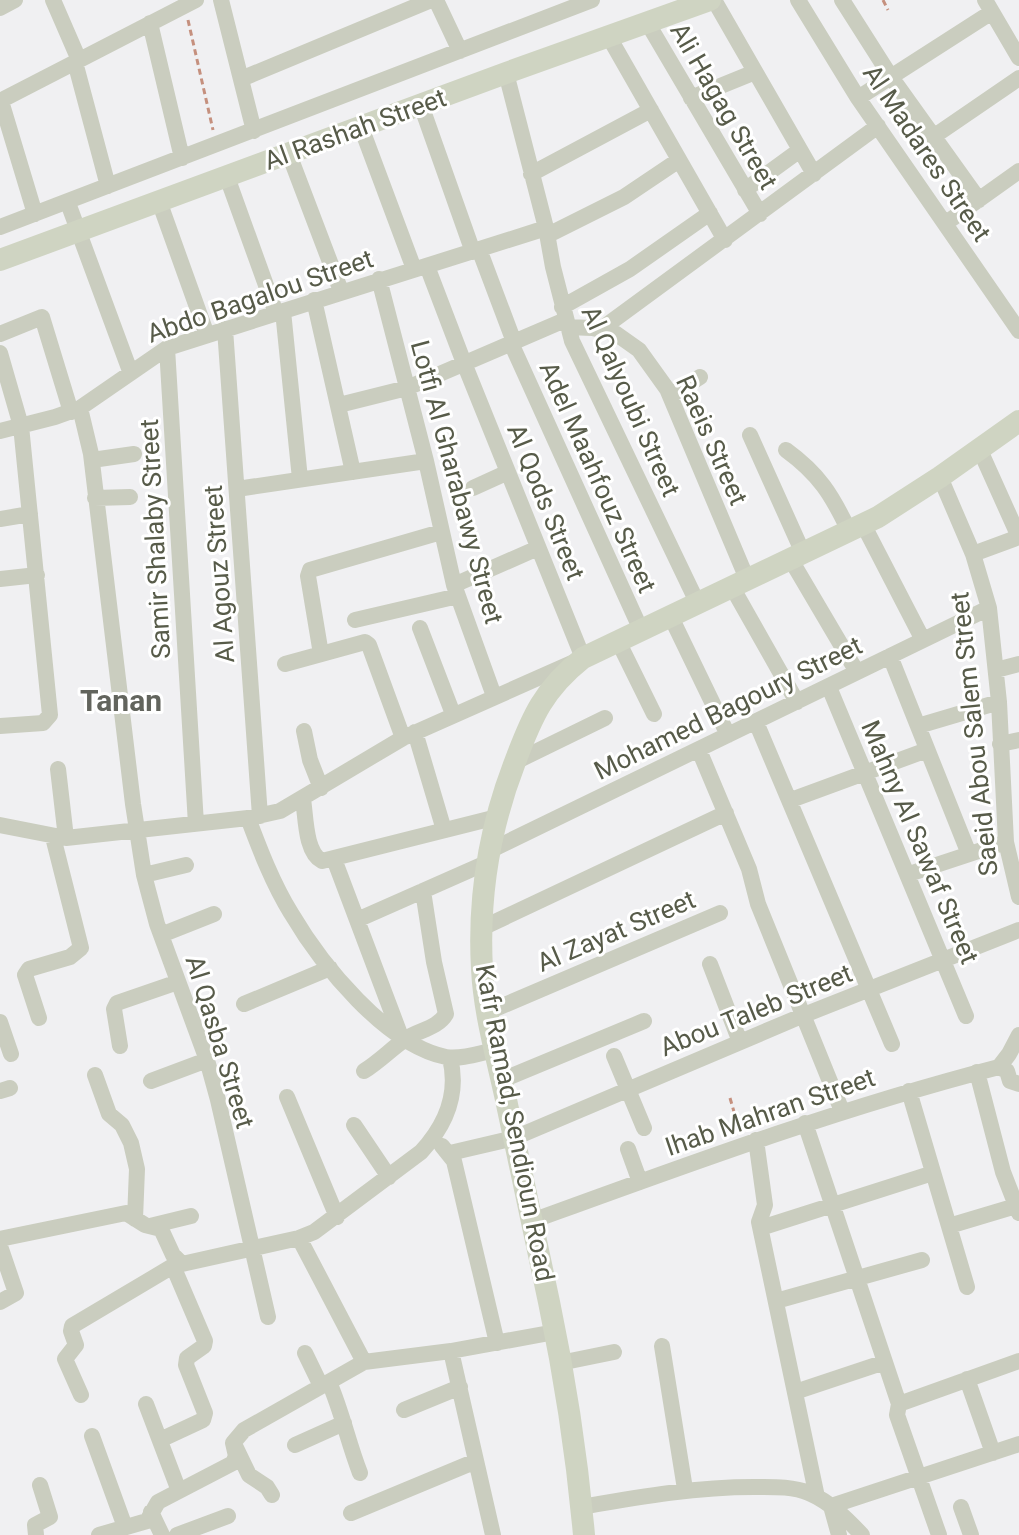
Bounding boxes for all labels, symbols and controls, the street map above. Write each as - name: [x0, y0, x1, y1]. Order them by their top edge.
- street label: Ali Hagag Street: [664, 17, 784, 195]
- street label: Al Madares Street: [857, 59, 997, 247]
- street label: Al Rashah Street: [260, 82, 450, 176]
- street label: Abdo Bagalou Street: [143, 243, 377, 349]
- street label: Al Qalyoubi Street: [576, 301, 686, 501]
- street label: Lotfi Al Gharabawy Street: [405, 337, 509, 627]
- street label: Adel Maahfouz Street: [534, 357, 662, 597]
- street label: Raeis Street: [670, 371, 754, 509]
- street label: Samir Shalaby Street: [134, 418, 176, 660]
- street label: Al Qods Street: [501, 420, 591, 584]
- street label: Al Agouz Street: [198, 484, 240, 664]
- street label: Saeid Abou Salem Street: [944, 590, 1004, 878]
- street label: Mohamed Bagoury Street: [589, 630, 867, 786]
- district label: Tanan: [80, 683, 162, 718]
- street label: Mahny Al Sawaf Street: [855, 716, 985, 968]
- street label: Al Zayat Street: [532, 884, 700, 978]
- street label: Al Qasba Street: [179, 952, 261, 1132]
- street label: Abou Taleb Street: [656, 958, 856, 1062]
- street label: Kafr Ramad, Sendioun Road: [470, 962, 560, 1284]
- street label: Ihab Mahran Street: [661, 1062, 879, 1162]

